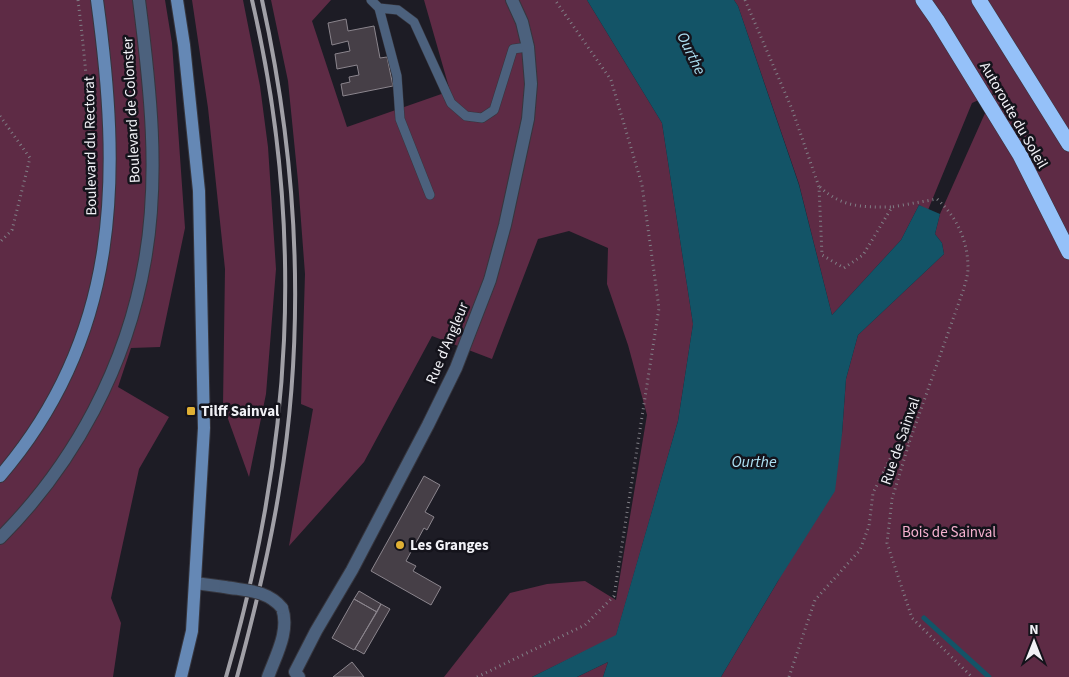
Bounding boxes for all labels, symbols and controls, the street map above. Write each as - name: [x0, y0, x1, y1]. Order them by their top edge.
- water label: Ourthe: [671, 28, 711, 79]
- street label: Boulevard de Colonster: [117, 36, 146, 184]
- street label: Autoroute du Soleil: [974, 58, 1053, 173]
- street label: Boulevard du Rectorat: [79, 76, 102, 216]
- street label: Rue d'Angleur: [421, 298, 474, 387]
- street label: Rue de Sainval: [876, 394, 925, 488]
- place label: Tilff Sainval: [201, 401, 280, 422]
- marker: Tilff Sainval: [185, 405, 197, 417]
- water label: Ourthe: [731, 451, 777, 473]
- park label: Bois de Sainval: [902, 522, 996, 543]
- place label: Les Granges: [410, 535, 489, 556]
- marker: Les Granges: [394, 539, 406, 551]
- north arrow: [1009, 617, 1059, 667]
- text: N: [1029, 620, 1039, 640]

